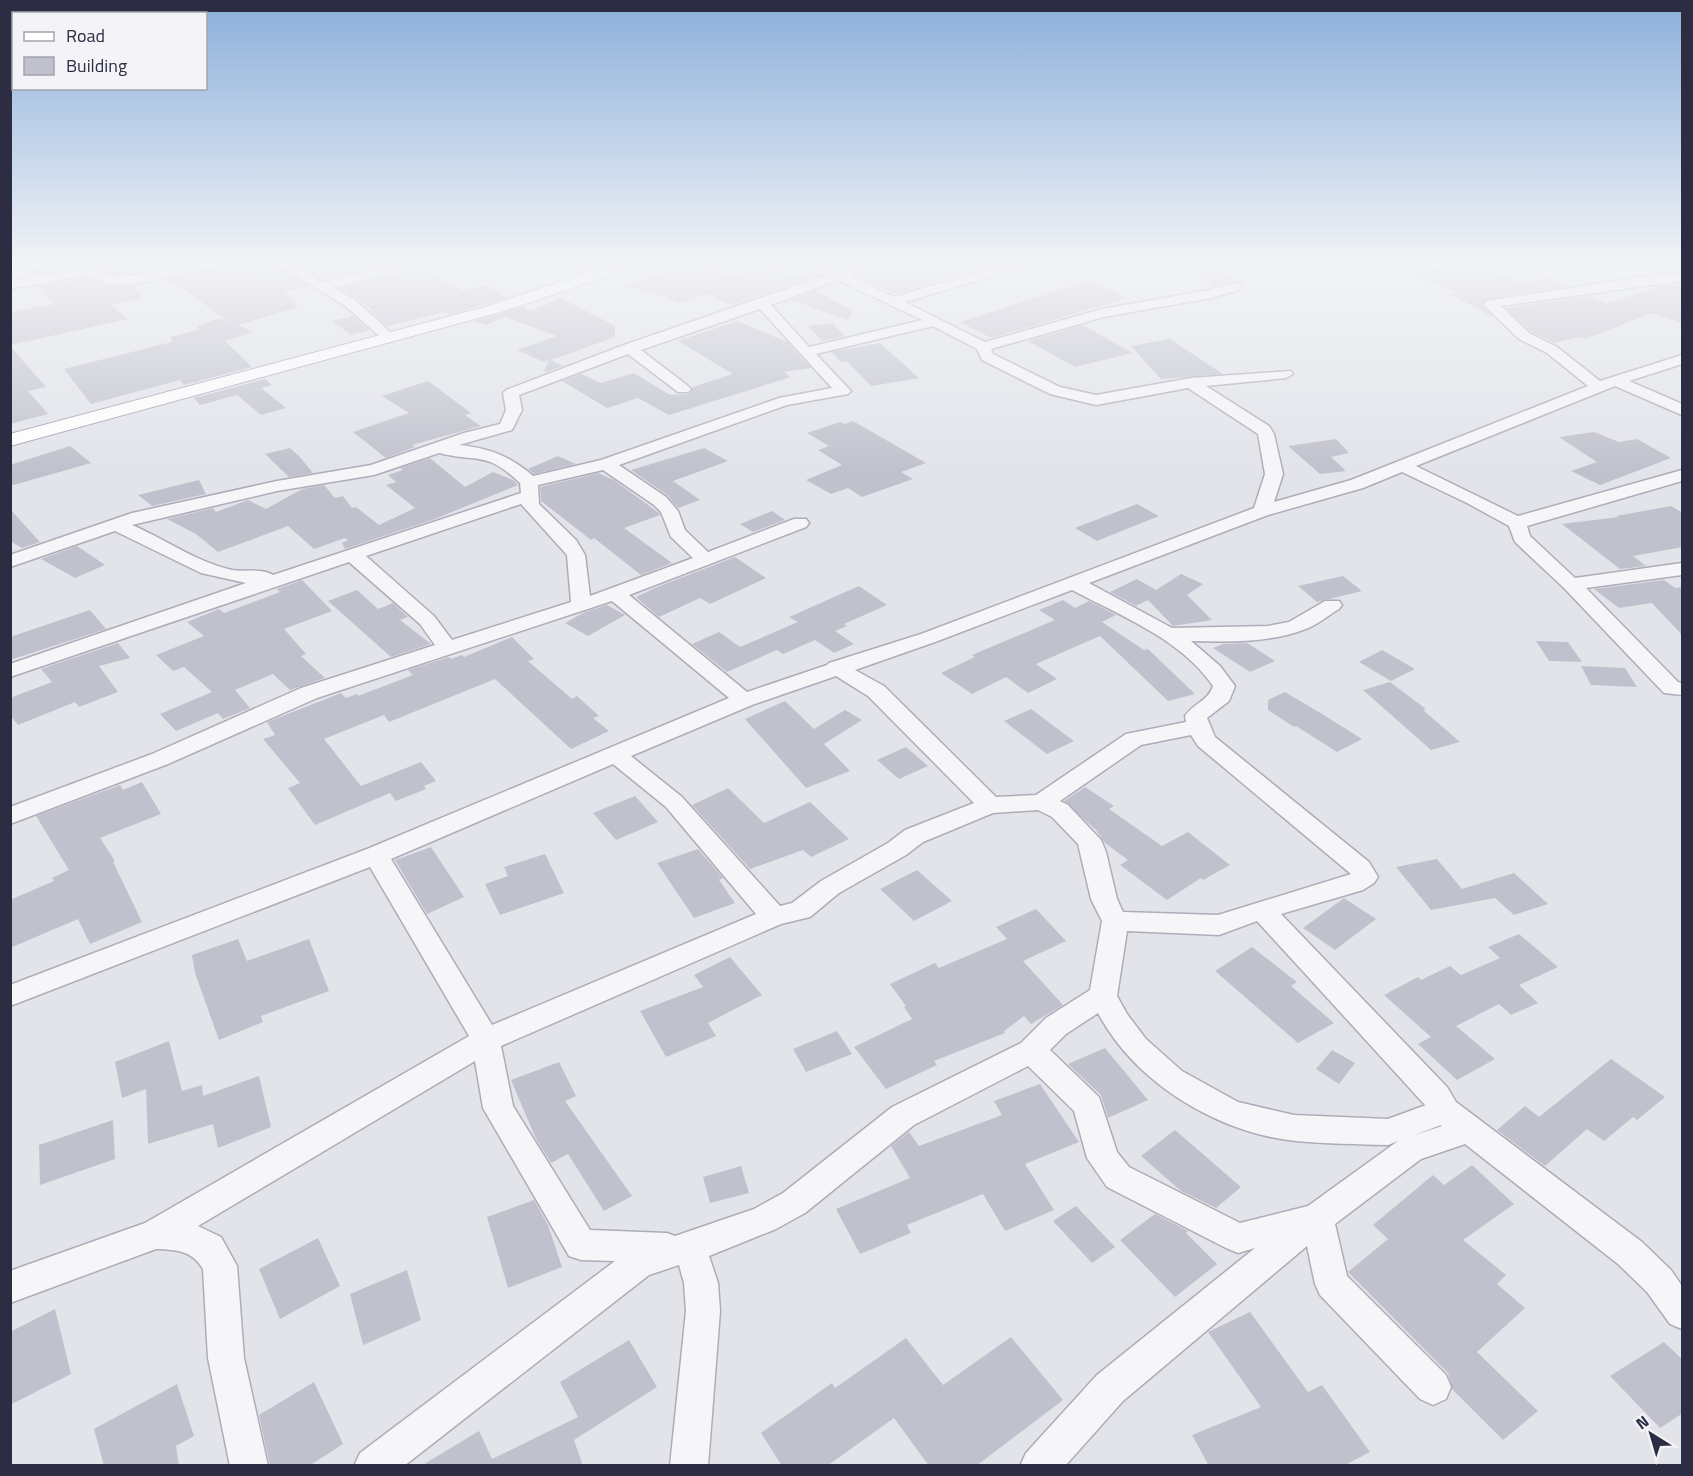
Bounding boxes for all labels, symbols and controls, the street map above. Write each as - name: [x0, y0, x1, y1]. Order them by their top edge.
- legend: [12, 12, 207, 90]
- text: Road: [66, 22, 105, 49]
- text: Building: [66, 52, 127, 79]
- north arrow: [1621, 1404, 1681, 1464]
- text: N: [1630, 1409, 1654, 1435]

